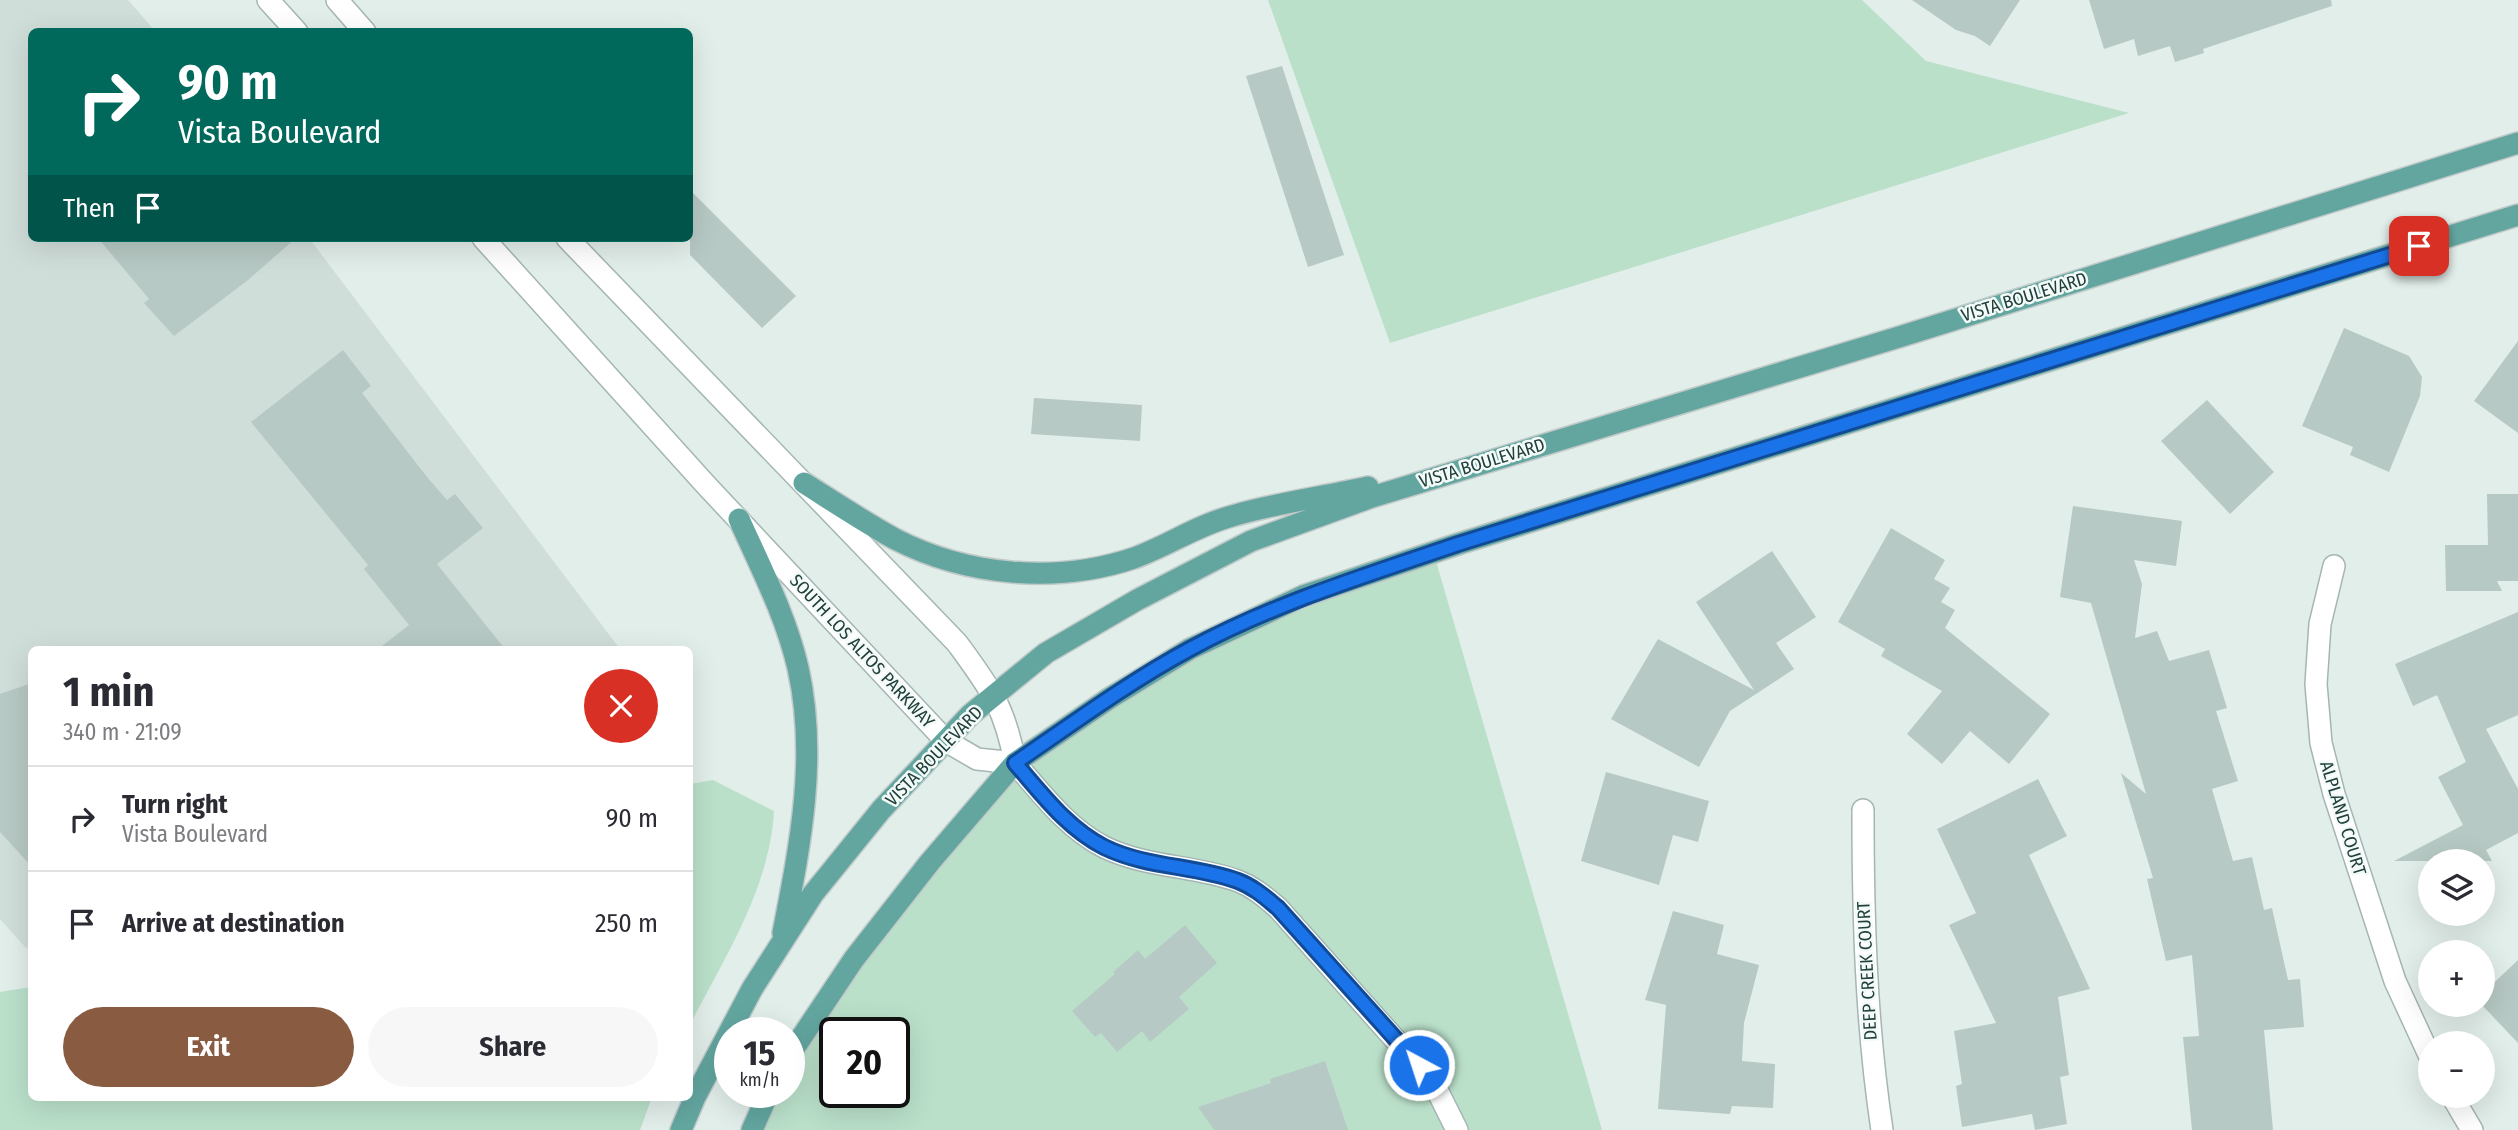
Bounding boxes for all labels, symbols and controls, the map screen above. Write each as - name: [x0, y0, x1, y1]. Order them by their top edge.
- text: 90 m: [178, 53, 278, 112]
- icon: right: [63, 56, 154, 147]
- text: Vista Boulevard: [178, 113, 381, 151]
- icon: arrive: [129, 189, 167, 227]
- text: Then: [63, 193, 115, 224]
- pin: [2389, 216, 2449, 276]
- icon: arrive: [2400, 227, 2438, 265]
- street label: VISTA BOULEVARD: [1958, 267, 2090, 327]
- street label: VISTA BOULEVARD: [1416, 433, 1548, 493]
- street label: SOUTH LOS ALTOS PARKWAY: [785, 570, 939, 732]
- text: 1 min: [63, 667, 154, 717]
- button: close: [584, 669, 658, 743]
- street label: VISTA BOULEVARD: [881, 701, 987, 811]
- text: 340 m · 21:09: [63, 718, 182, 746]
- street label: ALPLAND COURT: [2315, 758, 2371, 878]
- text: Turn right: [122, 789, 228, 820]
- icon: right: [63, 800, 101, 838]
- text: 90 m: [606, 803, 658, 834]
- text: Vista Boulevard: [122, 820, 268, 848]
- map controls: [2418, 849, 2495, 1108]
- button: layers: [2418, 849, 2495, 926]
- street label: DEEP CREEK COURT: [1852, 900, 1882, 1041]
- icon: arrive: [63, 905, 101, 943]
- text: Arrive at destination: [122, 908, 345, 939]
- text: 250 m: [595, 908, 658, 939]
- button: +: [2418, 940, 2495, 1017]
- button: Exit: [63, 1007, 354, 1087]
- button: Share: [368, 1007, 658, 1087]
- speed limit sign: 20: [819, 1017, 910, 1108]
- position arrow: [1382, 1028, 1456, 1102]
- button: −: [2418, 1031, 2495, 1108]
- text: 15: [743, 1032, 775, 1074]
- text: km/h: [739, 1069, 780, 1091]

